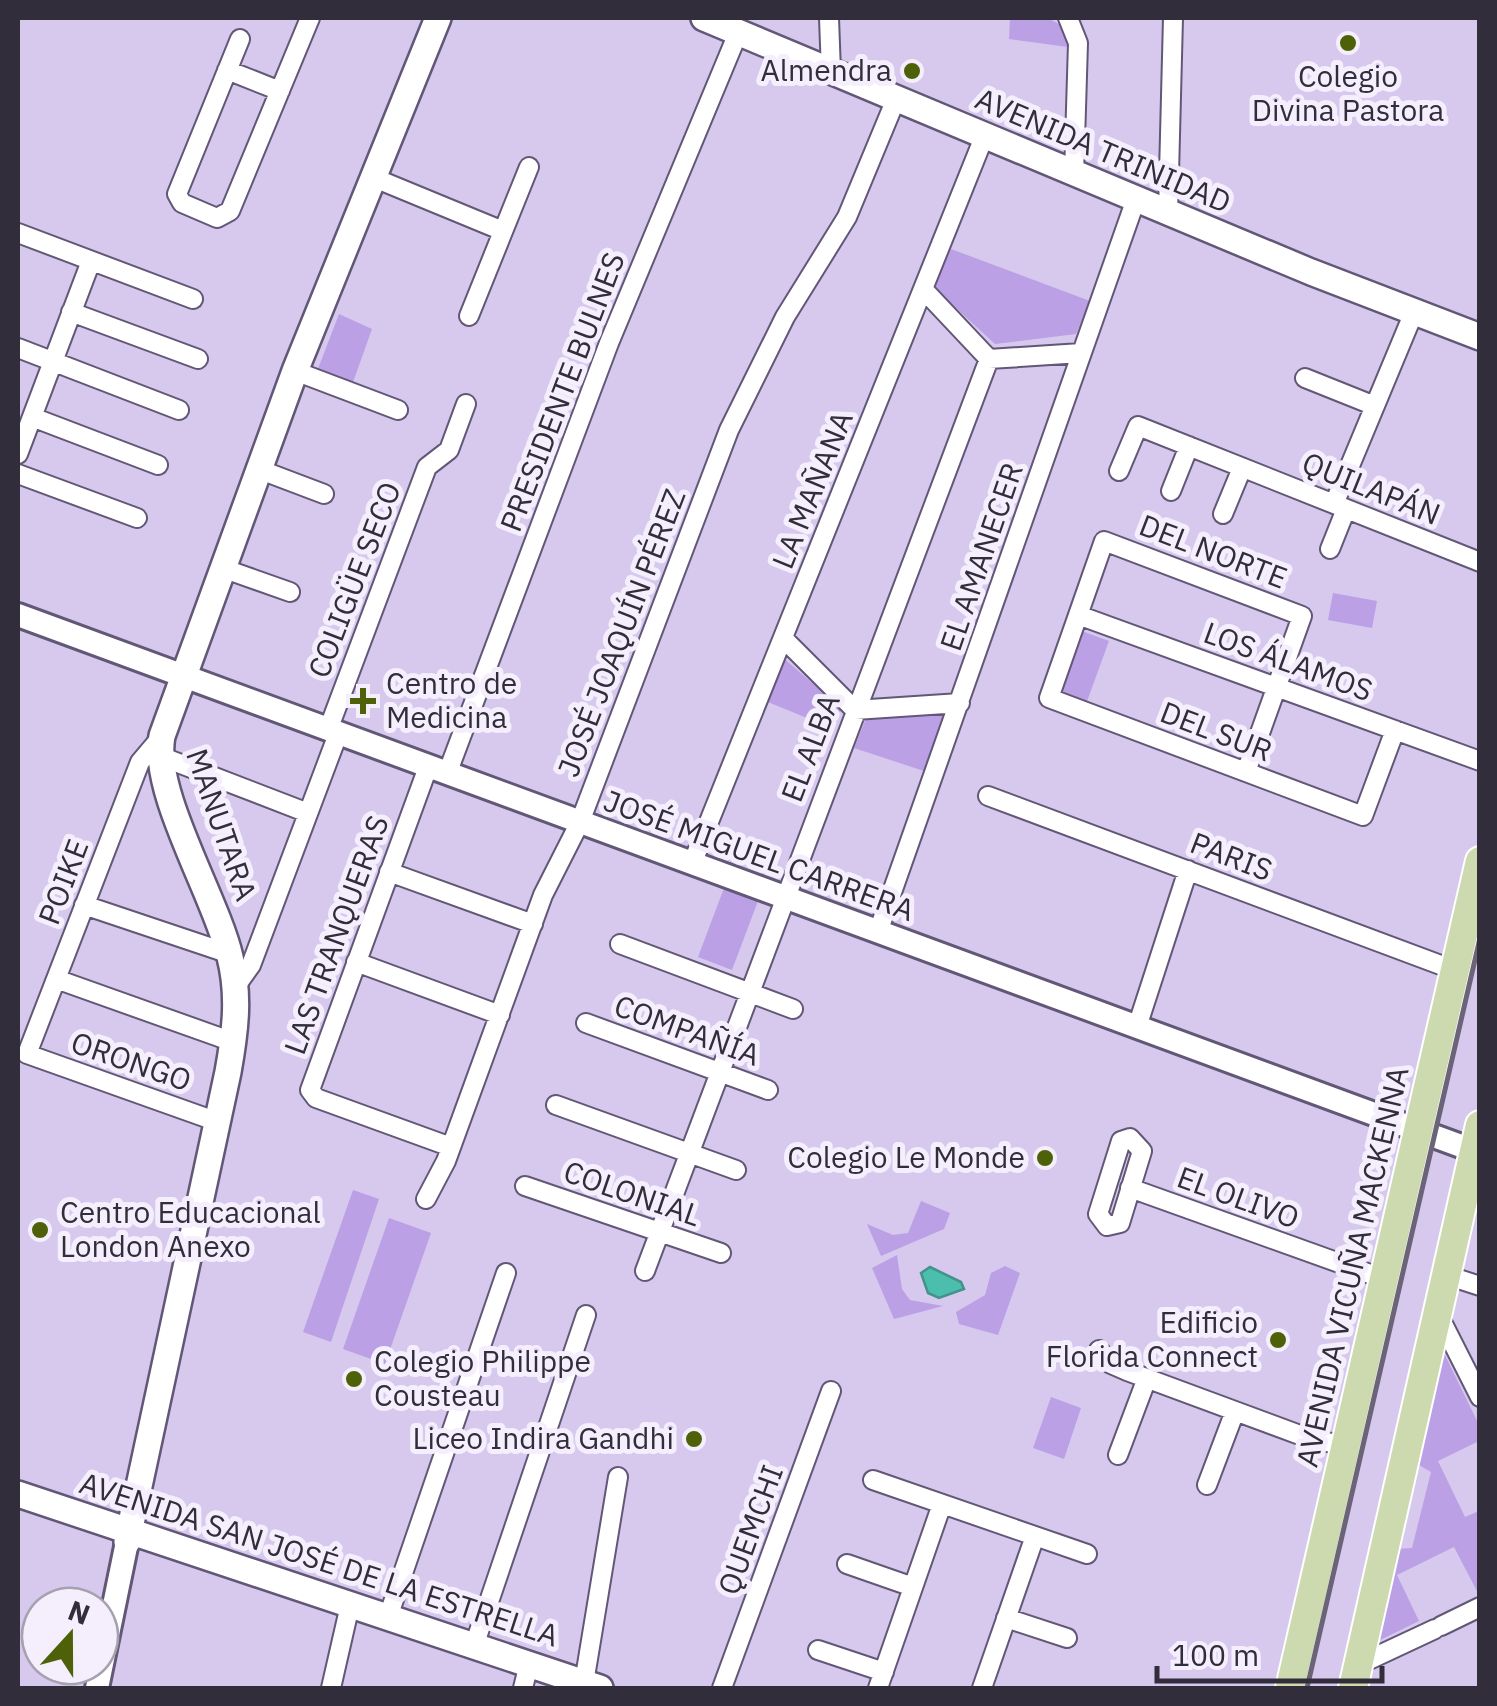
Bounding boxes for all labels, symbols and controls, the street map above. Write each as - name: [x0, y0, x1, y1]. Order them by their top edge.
- marker: Colegio Divina Pastora: [1337, 32, 1359, 54]
- place label: Almendra: [761, 50, 892, 89]
- place label: Colegio Divina Pastora: [1252, 56, 1444, 129]
- marker: Almendra: [901, 60, 923, 82]
- street label: AVENIDA TRINIDAD: [970, 78, 1237, 221]
- street label: PRESIDENTE BULNES: [490, 246, 633, 537]
- street label: LA MAÑANA: [762, 405, 861, 574]
- street label: QUILAPÁN: [1297, 442, 1446, 533]
- street label: EL AMANECER: [930, 457, 1031, 656]
- street label: COLIGÜE SECO: [298, 476, 409, 683]
- street label: JOSÉ JOAQUÍN PÉREZ: [548, 483, 693, 782]
- street label: DEL NORTE: [1134, 505, 1293, 597]
- street label: LOS ÁLAMOS: [1199, 612, 1378, 709]
- place label: Centro de Medicina: [386, 663, 517, 736]
- marker: Centro de Medicina: [350, 688, 376, 714]
- street label: EL ALBA: [771, 688, 848, 807]
- street label: DEL SUR: [1155, 691, 1278, 770]
- street label: MANUTARA: [178, 743, 267, 906]
- street label: JOSÉ MIGUEL CARRERA: [599, 780, 920, 929]
- street label: LAS TRANQUERAS: [274, 810, 397, 1059]
- street label: PARIS: [1185, 822, 1278, 889]
- street label: POIKE: [29, 833, 97, 929]
- street label: COMPAÑÍA: [609, 985, 766, 1074]
- street label: ORONGO: [66, 1022, 197, 1099]
- street label: AVENIDA VICUÑA MACKENNA: [1286, 1063, 1417, 1471]
- place label: Colegio Le Monde: [787, 1137, 1025, 1176]
- marker: Colegio Le Monde: [1034, 1147, 1056, 1169]
- street label: COLONIAL: [559, 1151, 706, 1234]
- street label: EL OLIVO: [1172, 1157, 1305, 1237]
- place label: Centro Educacional London Anexo: [60, 1192, 321, 1265]
- marker: Centro Educacional London Anexo: [29, 1219, 51, 1241]
- place label: Edificio Florida Connect: [1046, 1302, 1258, 1375]
- marker: Edificio Florida Connect: [1267, 1329, 1289, 1351]
- place label: Colegio Philippe Cousteau: [374, 1341, 591, 1414]
- marker: Colegio Philippe Cousteau: [343, 1368, 365, 1390]
- place label: Liceo Indira Gandhi: [412, 1418, 674, 1457]
- marker: Liceo Indira Gandhi: [683, 1428, 705, 1450]
- street label: QUEMCHI: [708, 1459, 791, 1600]
- street label: AVENIDA SAN JOSÉ DE LA ESTRELLA: [75, 1465, 563, 1655]
- north arrow: [20, 1586, 120, 1686]
- scale bar: [1157, 1621, 1382, 1683]
- text: 100 m: [1172, 1635, 1259, 1674]

